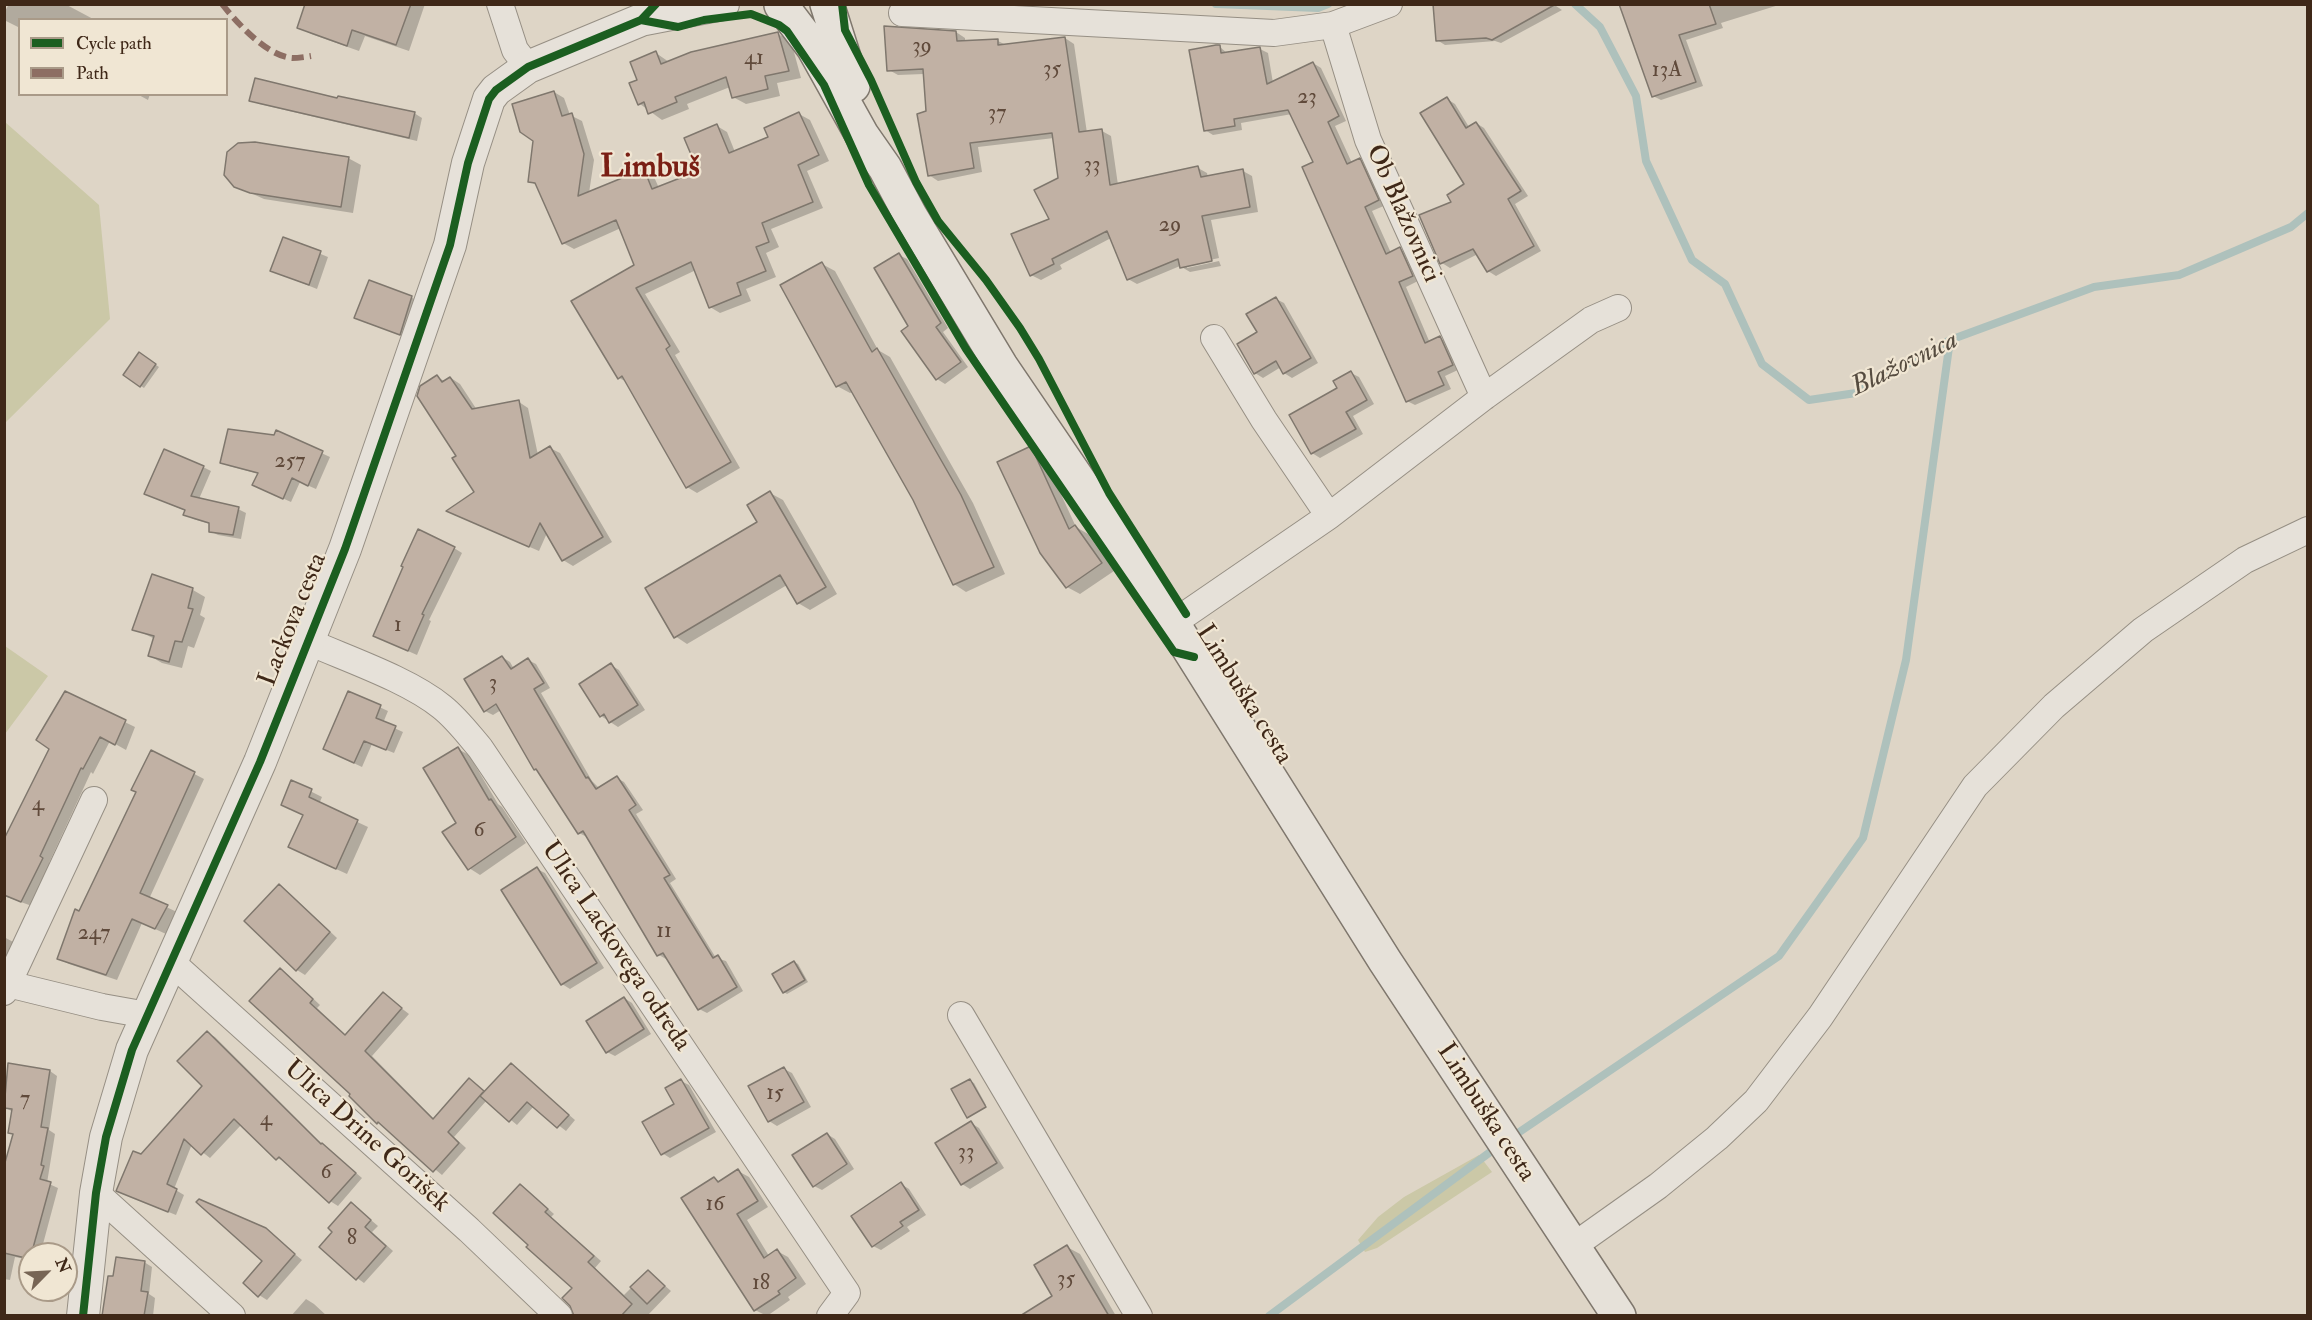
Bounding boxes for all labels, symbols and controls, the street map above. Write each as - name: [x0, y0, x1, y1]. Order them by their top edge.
- legend: [18, 18, 228, 96]
- text: Cycle path: [76, 32, 152, 55]
- house number: 39: [912, 34, 932, 60]
- house number: 41: [744, 46, 764, 72]
- house number: 35: [1043, 57, 1061, 83]
- house number: 13A: [1652, 58, 1682, 84]
- text: Path: [76, 62, 109, 85]
- house number: 23: [1297, 85, 1317, 111]
- house number: 37: [988, 101, 1006, 127]
- street label: Ob Blažovnici: [1358, 140, 1446, 288]
- district label: Limbuš: [600, 150, 700, 188]
- house number: 33: [1084, 153, 1100, 179]
- house number: 29: [1159, 213, 1181, 239]
- water label: Blažovnica: [1846, 325, 1964, 405]
- house number: 257: [275, 449, 305, 475]
- street label: Lackova cesta: [253, 549, 335, 691]
- house number: 1: [394, 613, 402, 639]
- street label: Limbuška cesta: [1188, 619, 1298, 771]
- house number: 3: [489, 671, 497, 697]
- house number: 4: [32, 792, 44, 818]
- house number: 6: [473, 818, 485, 844]
- street label: Ulica Lackovega odreda: [533, 836, 697, 1058]
- house number: 11: [656, 919, 672, 945]
- house number: 247: [78, 921, 110, 947]
- street label: Limbuška cesta: [1429, 1038, 1541, 1188]
- street label: Ulica Drine Gorišek: [277, 1054, 455, 1220]
- house number: 15: [766, 1081, 784, 1107]
- house number: 7: [20, 1087, 30, 1113]
- house number: 4: [260, 1107, 272, 1133]
- house number: 33: [958, 1140, 974, 1166]
- house number: 6: [320, 1160, 332, 1186]
- house number: 16: [706, 1192, 724, 1218]
- house number: 8: [347, 1226, 357, 1252]
- north arrow: [18, 1242, 78, 1302]
- text: N: [51, 1255, 75, 1276]
- house number: 35: [1057, 1267, 1075, 1293]
- house number: 18: [752, 1271, 770, 1297]

